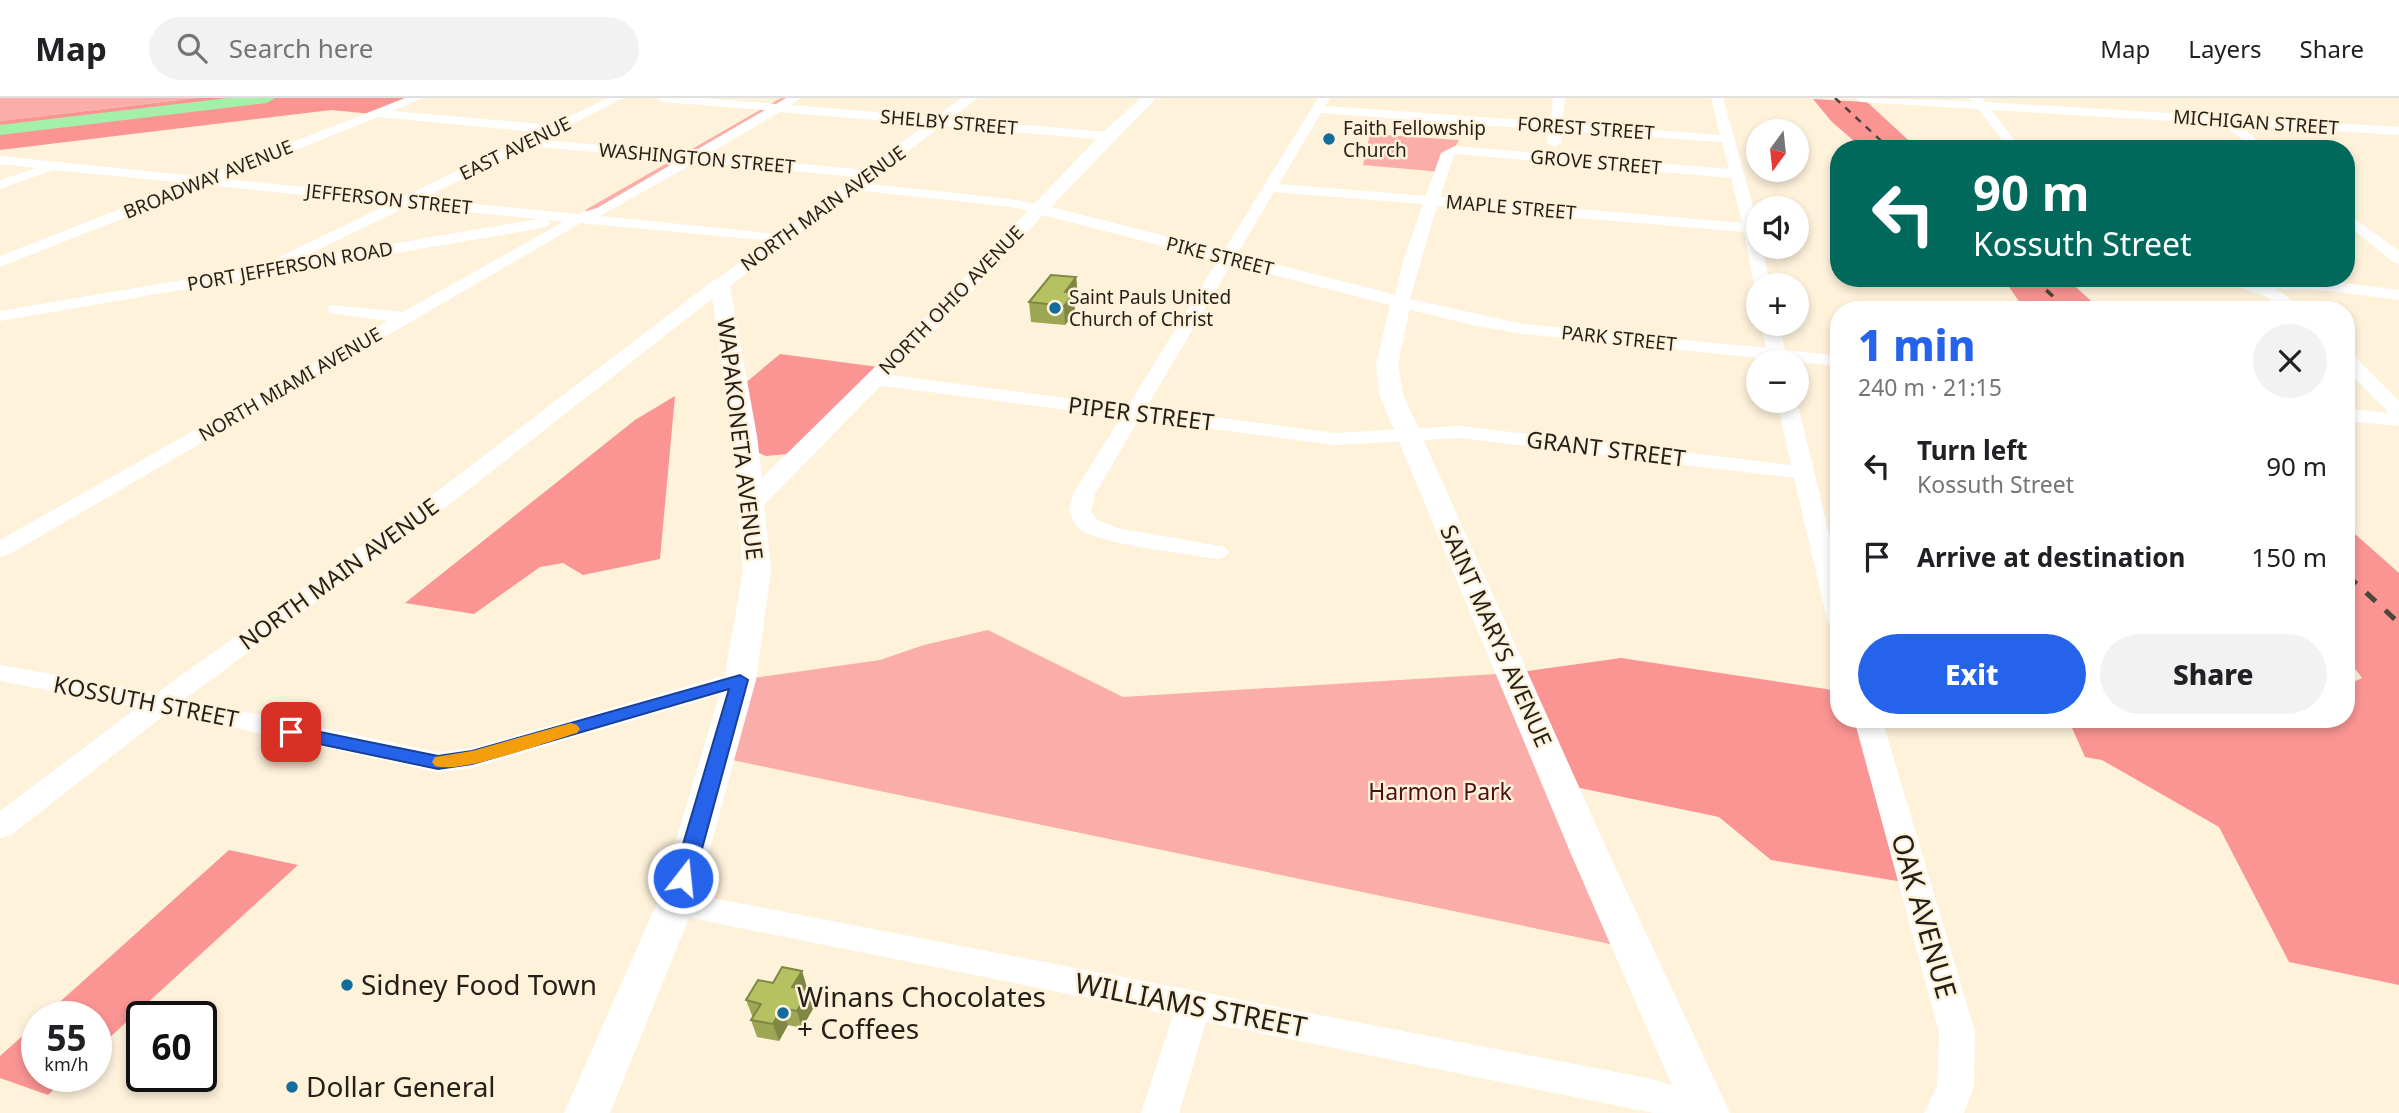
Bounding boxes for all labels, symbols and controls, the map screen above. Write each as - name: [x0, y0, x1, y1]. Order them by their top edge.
- search box: [149, 17, 639, 80]
- text: Map: [35, 26, 107, 71]
- icon: search: [173, 29, 211, 67]
- text: Search here: [229, 30, 373, 66]
- text: Map: [2100, 32, 2150, 65]
- text: Layers: [2188, 32, 2262, 65]
- text: Share: [2300, 32, 2364, 65]
- street label: SHELBY STREET: [879, 103, 1019, 141]
- street label: MICHIGAN STREET: [2172, 103, 2340, 141]
- street label: EAST AVENUE: [455, 110, 575, 186]
- street label: FOREST STREET: [1516, 110, 1656, 146]
- place label: Faith Fellowship Church: [1343, 115, 1486, 163]
- north arrow: [1746, 119, 1810, 182]
- map controls: [1746, 119, 1809, 413]
- marker: Faith Fellowship Church: [1321, 131, 1337, 147]
- street label: BROADWAY AVENUE: [120, 133, 296, 225]
- street label: WASHINGTON STREET: [598, 136, 797, 180]
- street label: NORTH MAIN AVENUE: [735, 139, 911, 277]
- street label: GROVE STREET: [1529, 143, 1663, 181]
- text: 90 m: [1973, 159, 2090, 225]
- icon: left: [1858, 168, 1949, 259]
- street label: JEFFERSON STREET: [303, 177, 474, 221]
- street label: MAPLE STREET: [1445, 188, 1578, 226]
- button: sound: [1746, 196, 1809, 259]
- street label: NORTH OHIO AVENUE: [873, 220, 1029, 380]
- text: Kossuth Street: [1973, 222, 2192, 265]
- street label: PIKE STREET: [1164, 230, 1277, 282]
- street label: PORT JEFFERSON ROAD: [185, 235, 395, 297]
- button: +: [1746, 273, 1809, 336]
- place label: Saint Pauls United Church of Christ: [1069, 284, 1231, 332]
- marker: Saint Pauls United Church of Christ: [1047, 300, 1063, 316]
- street label: WAPAKONETA AVENUE: [710, 316, 772, 562]
- text: 1 min: [1858, 316, 1975, 373]
- street label: PARK STREET: [1560, 319, 1678, 357]
- street label: NORTH MIAMI AVENUE: [194, 321, 386, 447]
- button: close: [2253, 324, 2327, 398]
- button: −: [1746, 350, 1809, 413]
- text: 240 m · 21:15: [1858, 371, 2002, 403]
- street label: PIPER STREET: [1066, 388, 1216, 438]
- street label: GRANT STREET: [1525, 422, 1688, 474]
- text: Turn left: [1917, 432, 2028, 468]
- icon: left: [1858, 447, 1896, 485]
- text: 90 m: [2266, 448, 2327, 484]
- text: Kossuth Street: [1917, 468, 2074, 500]
- street label: NORTH MAIN AVENUE: [232, 490, 445, 657]
- street label: SAINT MARYS AVENUE: [1433, 519, 1560, 752]
- icon: arrive: [1858, 538, 1896, 576]
- text: Arrive at destination: [1917, 539, 2186, 575]
- text: 150 m: [2251, 539, 2327, 575]
- button: Exit: [1858, 634, 2086, 714]
- button: Share: [2100, 634, 2327, 714]
- street label: KOSSUTH STREET: [51, 667, 242, 735]
- pin: [261, 702, 321, 762]
- icon: arrive: [272, 713, 310, 751]
- park label: Harmon Park: [1368, 775, 1513, 807]
- street label: OAK AVENUE: [1883, 829, 1967, 1003]
- position arrow: [646, 841, 720, 915]
- street label: WILLIAMS STREET: [1072, 963, 1311, 1045]
- place label: Sidney Food Town: [361, 965, 597, 1003]
- marker: Sidney Food Town: [339, 977, 355, 993]
- place label: Winans Chocolates + Coffees: [797, 977, 1046, 1047]
- speed limit sign: 60: [126, 1001, 217, 1092]
- marker: Winans Chocolates + Coffees: [775, 1005, 791, 1021]
- text: 55: [46, 1014, 87, 1061]
- text: km/h: [44, 1052, 89, 1076]
- place label: Dollar General: [306, 1067, 496, 1105]
- marker: Dollar General: [284, 1079, 300, 1095]

